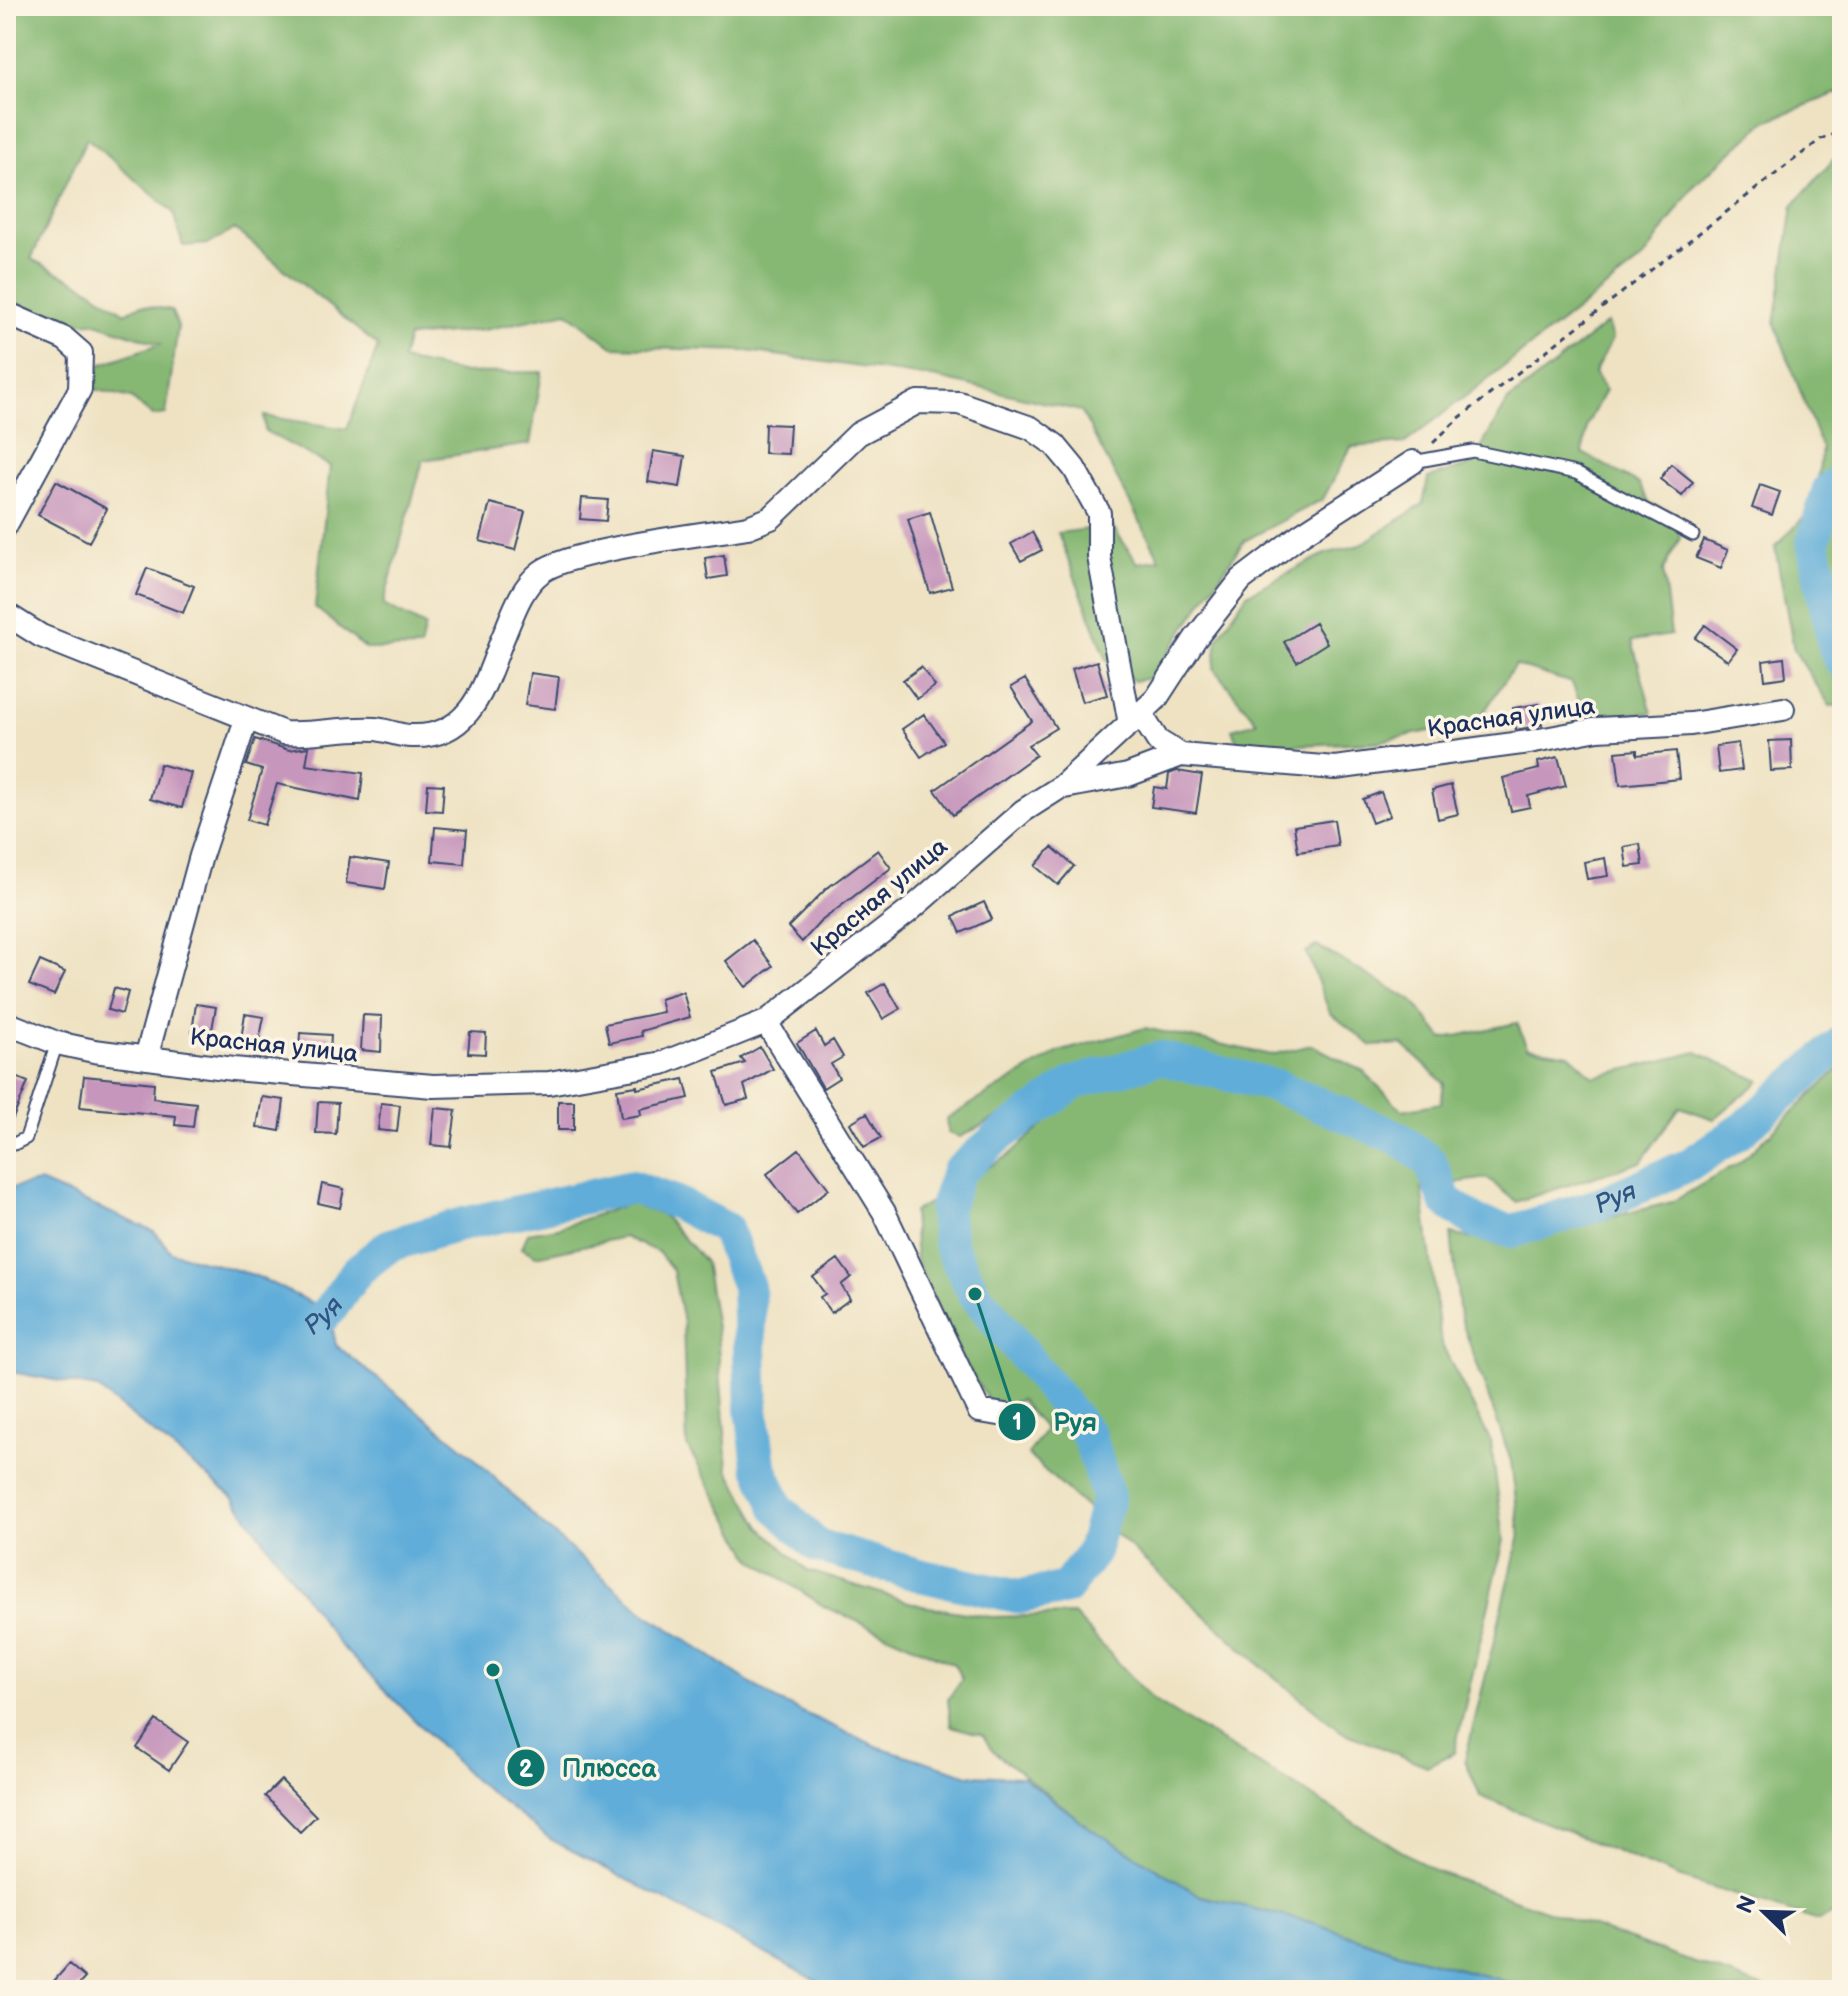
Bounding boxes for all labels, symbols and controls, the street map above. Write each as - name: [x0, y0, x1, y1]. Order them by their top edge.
- street label: Красная улица: [1425, 691, 1597, 744]
- street label: Красная улица: [805, 832, 953, 963]
- street label: Красная улица: [188, 1022, 359, 1069]
- water label: Руя: [1590, 1176, 1642, 1221]
- water label: Руя: [298, 1291, 351, 1343]
- callout: Руя: [997, 1397, 1113, 1447]
- text: 1: [1012, 1408, 1022, 1437]
- text: Руя: [1053, 1408, 1097, 1439]
- callout: Плюсса: [506, 1743, 672, 1793]
- text: Плюсса: [562, 1754, 657, 1785]
- text: 2: [519, 1755, 534, 1784]
- north arrow: [1724, 1872, 1804, 1952]
- text: N: [1731, 1892, 1763, 1918]

